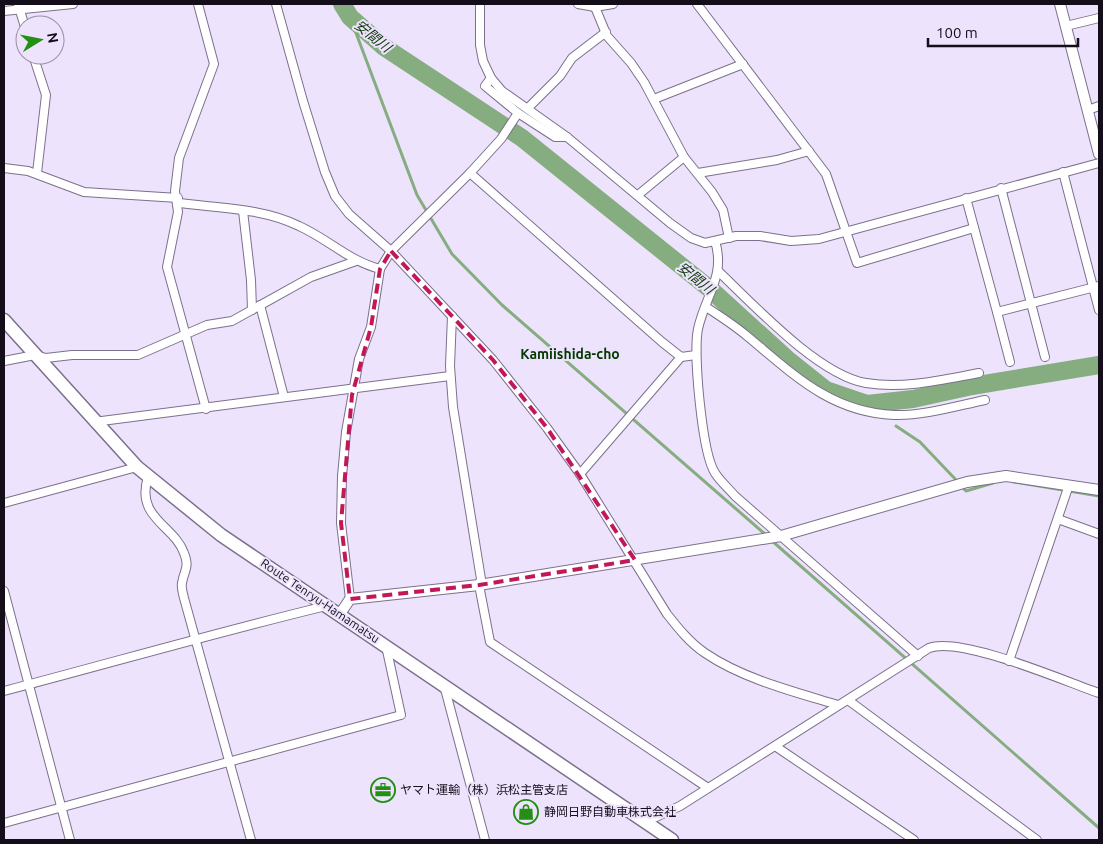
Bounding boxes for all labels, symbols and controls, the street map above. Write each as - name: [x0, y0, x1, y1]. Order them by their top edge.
- north arrow: [15, 15, 65, 65]
- scale bar: [928, 15, 1078, 47]
- water label: 安間川: [352, 17, 396, 57]
- text: 100 m: [936, 24, 978, 41]
- text: N: [44, 31, 62, 44]
- water label: 安間川: [675, 259, 719, 299]
- district label: Kamiishida-cho: [520, 346, 620, 362]
- street label: Route Tenryu-Hamamatsu: [259, 556, 382, 645]
- office icon: ヤマト運輸（株）浜松主管支店: [370, 777, 396, 803]
- place label: ヤマト運輸（株）浜松主管支店: [400, 783, 568, 796]
- shop icon: 静岡日野自動車株式会社: [513, 799, 539, 825]
- place label: 静岡日野自動車株式会社: [544, 805, 676, 818]

